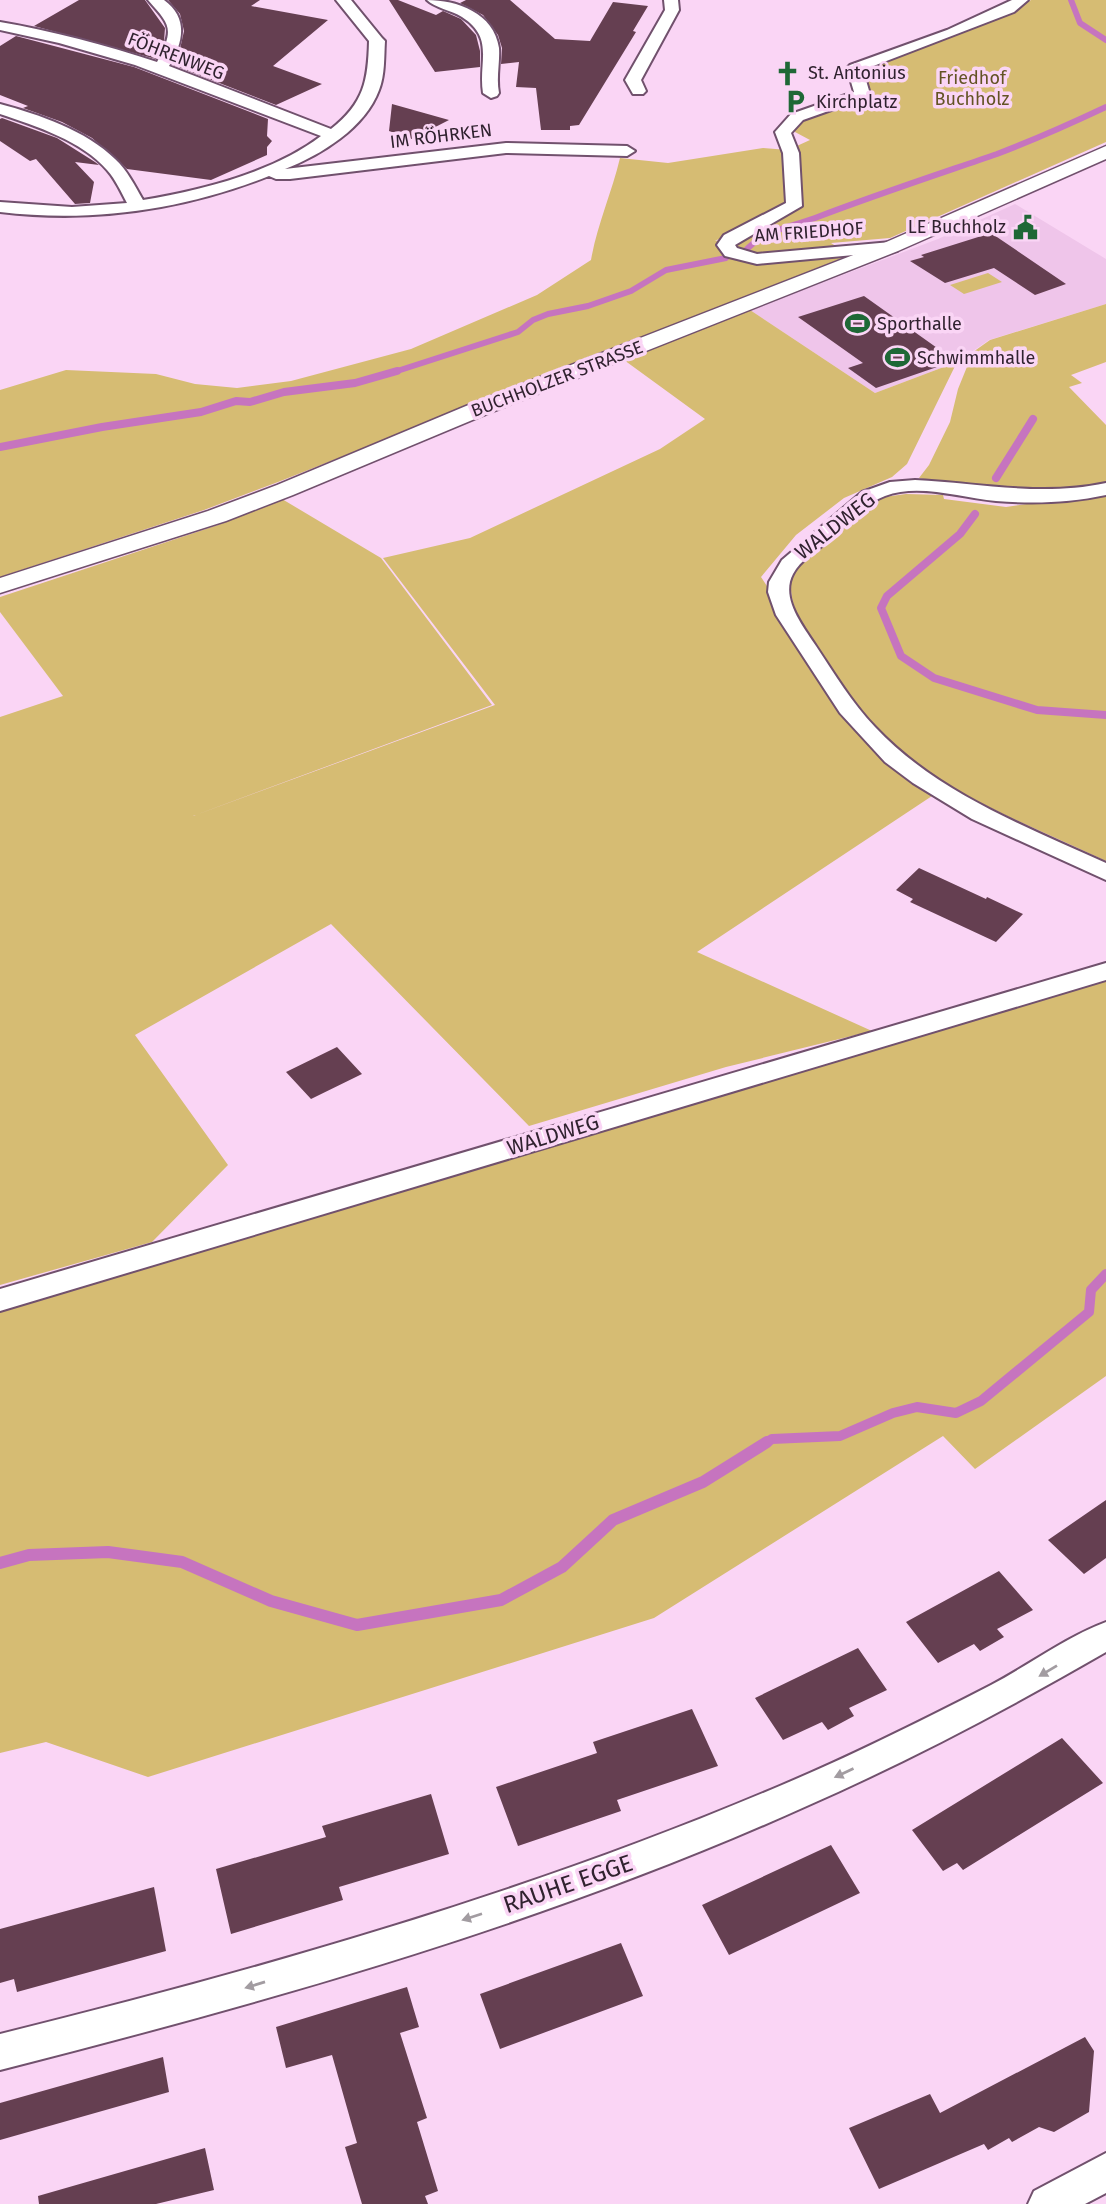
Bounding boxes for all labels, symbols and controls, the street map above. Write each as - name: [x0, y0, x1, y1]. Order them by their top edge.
- street label: FÖHRENWEG: [125, 28, 227, 84]
- church icon: St. Antonius: [774, 59, 802, 87]
- place label: St. Antonius: [808, 62, 906, 84]
- park label: Friedhof Buchholz: [935, 67, 1010, 110]
- parking icon: Kirchplatz: [782, 88, 810, 116]
- place label: Kirchplatz: [816, 91, 897, 113]
- street label: IM RÖHRKEN: [389, 119, 493, 153]
- public building icon: LE Buchholz: [1012, 213, 1040, 241]
- place label: LE Buchholz: [908, 216, 1006, 238]
- street label: AM FRIEDHOF: [754, 217, 864, 247]
- sports icon: Sporthalle: [843, 310, 871, 338]
- place label: Sporthalle: [877, 313, 962, 335]
- street label: BUCHHOLZER STRASSE: [468, 336, 646, 422]
- sports icon: Schwimmhalle: [883, 344, 911, 372]
- place label: Schwimmhalle: [917, 347, 1035, 369]
- street label: WALDWEG: [790, 487, 880, 565]
- street label: WALDWEG: [504, 1109, 602, 1161]
- one-way arrow: [1038, 1665, 1057, 1677]
- one-way arrow: [834, 1767, 854, 1779]
- street label: RAUHE EGGE: [500, 1849, 636, 1919]
- one-way arrow: [462, 1912, 483, 1923]
- one-way arrow: [245, 1981, 266, 1991]

